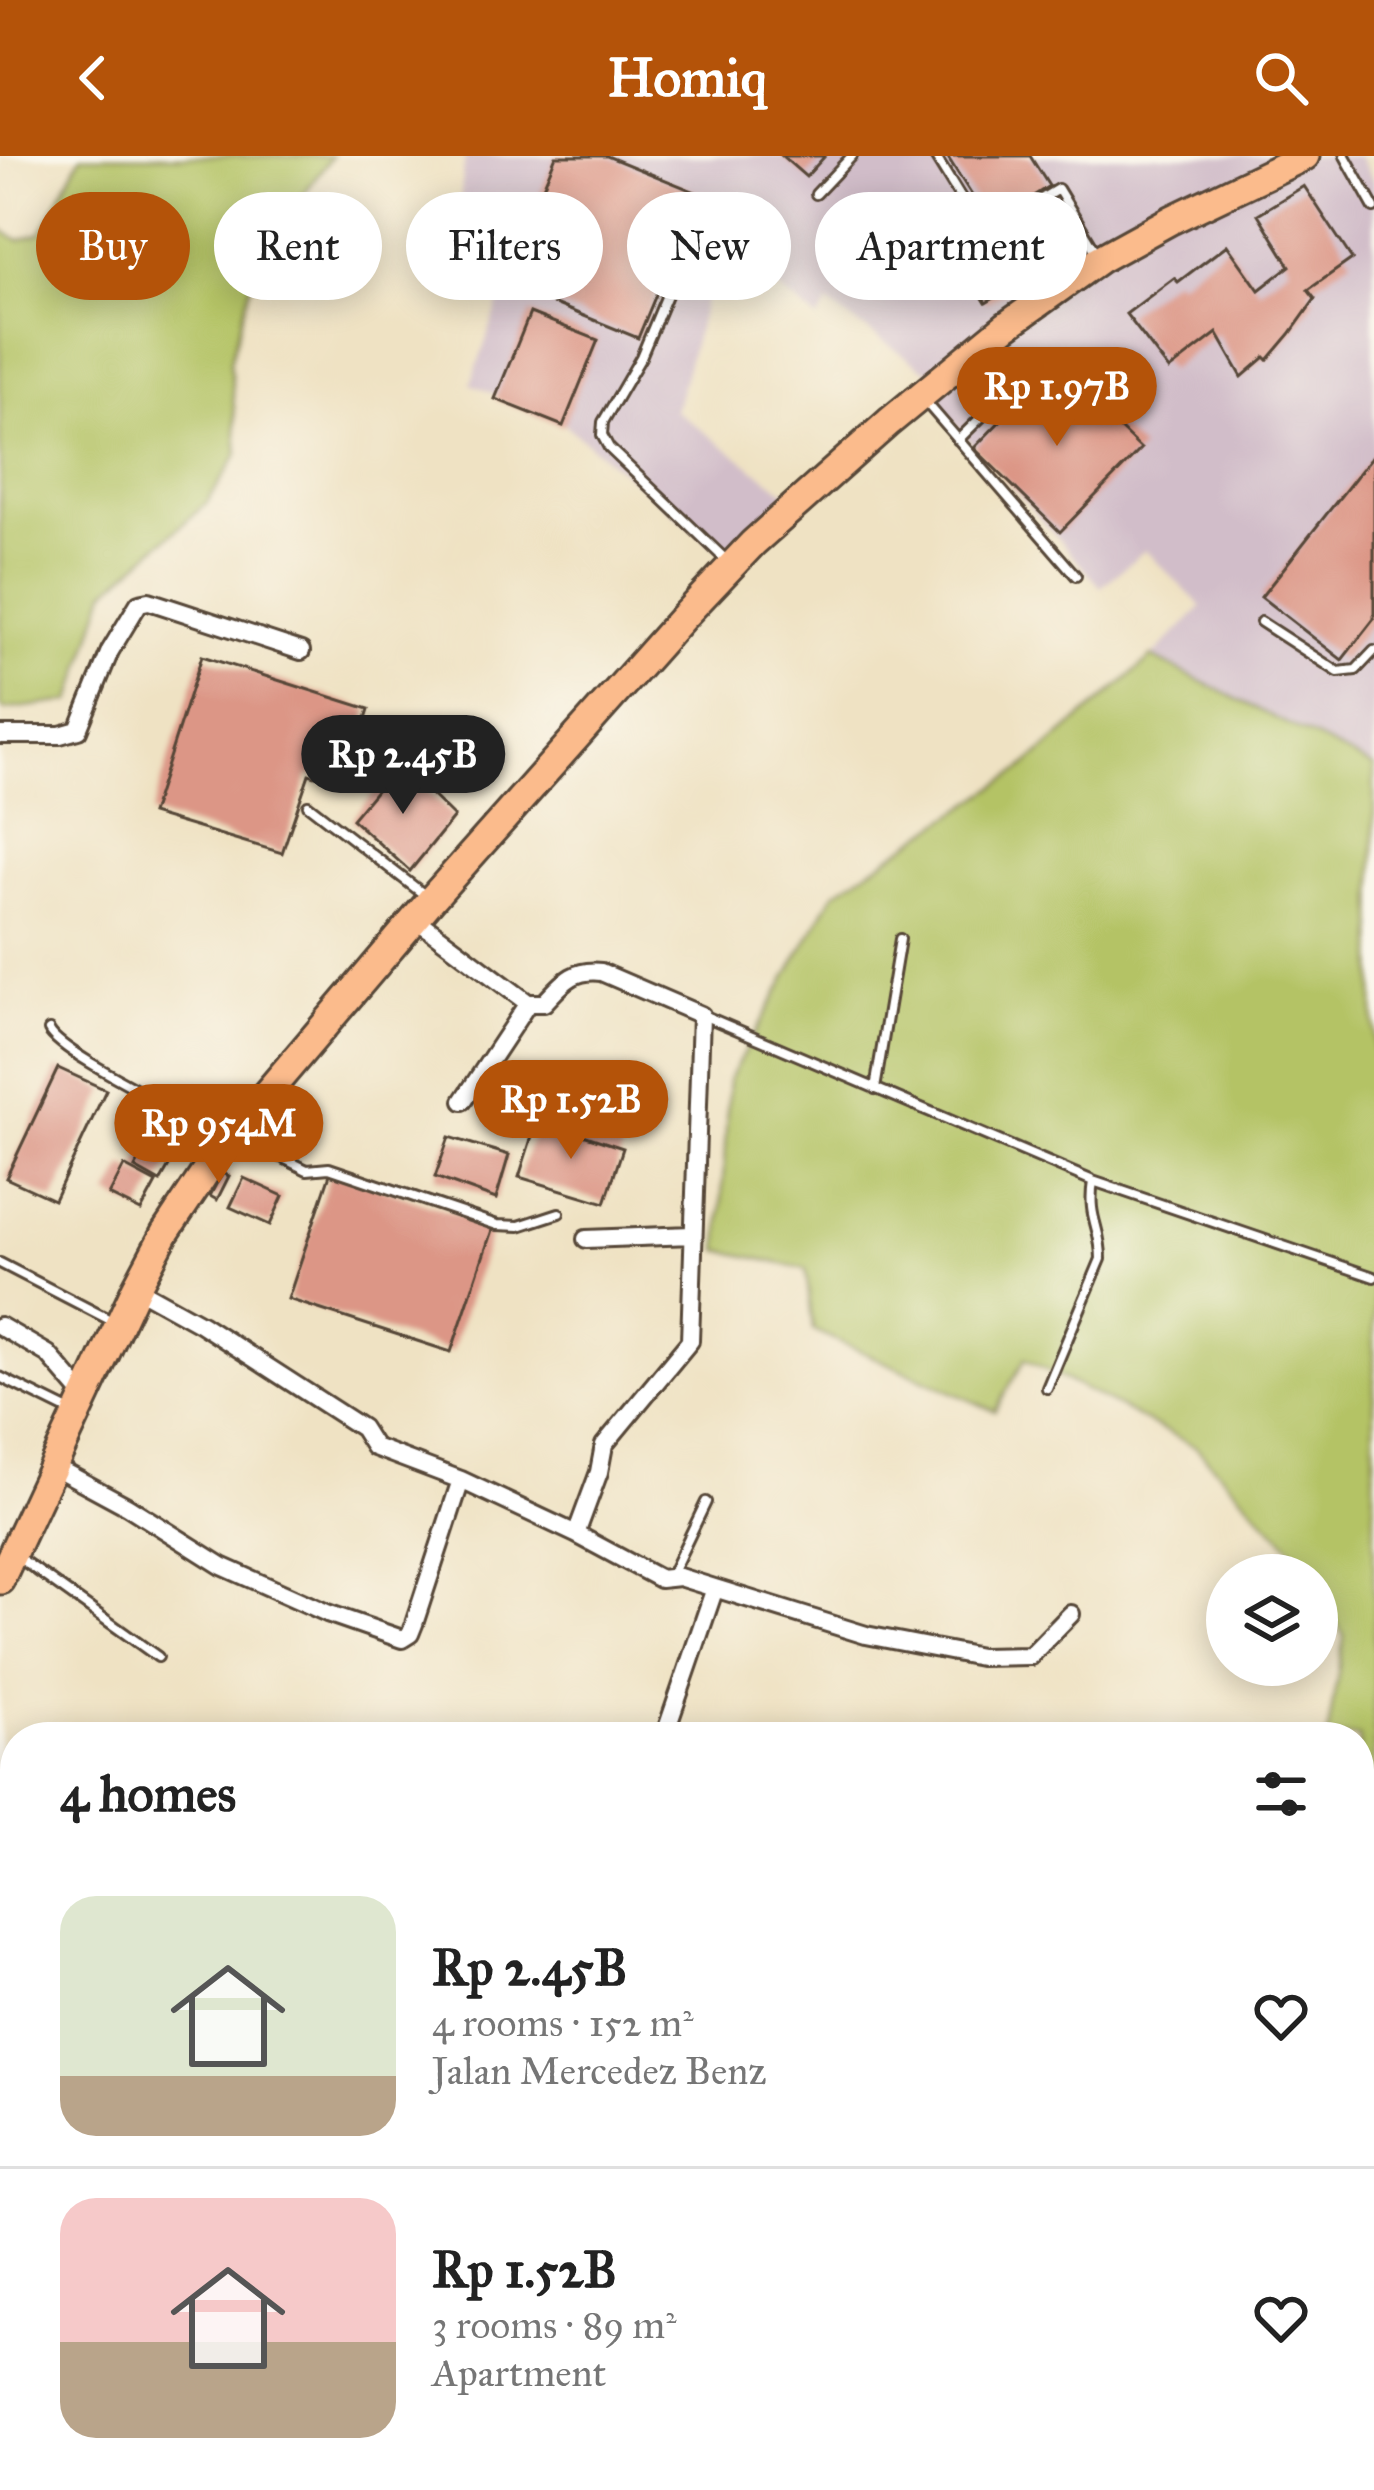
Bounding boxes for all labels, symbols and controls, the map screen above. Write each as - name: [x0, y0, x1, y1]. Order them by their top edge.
- icon: back: [60, 45, 126, 111]
- text: Homiq: [607, 45, 767, 111]
- icon: search: [1248, 45, 1314, 111]
- chip: Buy: [36, 192, 190, 300]
- chip: Rent: [214, 192, 382, 300]
- chip: Filters: [406, 192, 603, 300]
- chip: New: [627, 192, 791, 300]
- chip: Apartment: [815, 192, 1087, 300]
- pin: Rp 1.97B: [933, 347, 1181, 449]
- text: Rp 1.97B: [984, 362, 1130, 410]
- pin: Rp 2.45B: [279, 715, 527, 817]
- text: Rp 2.45B: [328, 730, 478, 778]
- pin: Rp 1.52B: [447, 1060, 695, 1162]
- text: Rp 1.52B: [500, 1075, 642, 1123]
- pin: Rp 954M: [108, 1084, 330, 1186]
- text: Rp 954M: [141, 1099, 297, 1147]
- map controls: [1206, 1554, 1338, 1686]
- button: layers: [1206, 1554, 1338, 1686]
- icon: filters: [1248, 1761, 1314, 1827]
- text: 4 homes: [60, 1763, 236, 1825]
- text: Rp 2.45B: [432, 1937, 627, 1999]
- icon: home: [156, 1944, 300, 2088]
- icon: heart: [1248, 1983, 1314, 2049]
- text: 4 rooms · 152 m²: [432, 1999, 694, 2047]
- text: Jalan Mercedez Benz: [432, 2047, 766, 2095]
- text: Rp 1.52B: [432, 2239, 617, 2301]
- icon: home: [156, 2246, 300, 2390]
- icon: heart: [1248, 2285, 1314, 2351]
- text: 3 rooms · 89 m²: [432, 2301, 677, 2349]
- text: Apartment: [432, 2349, 606, 2397]

